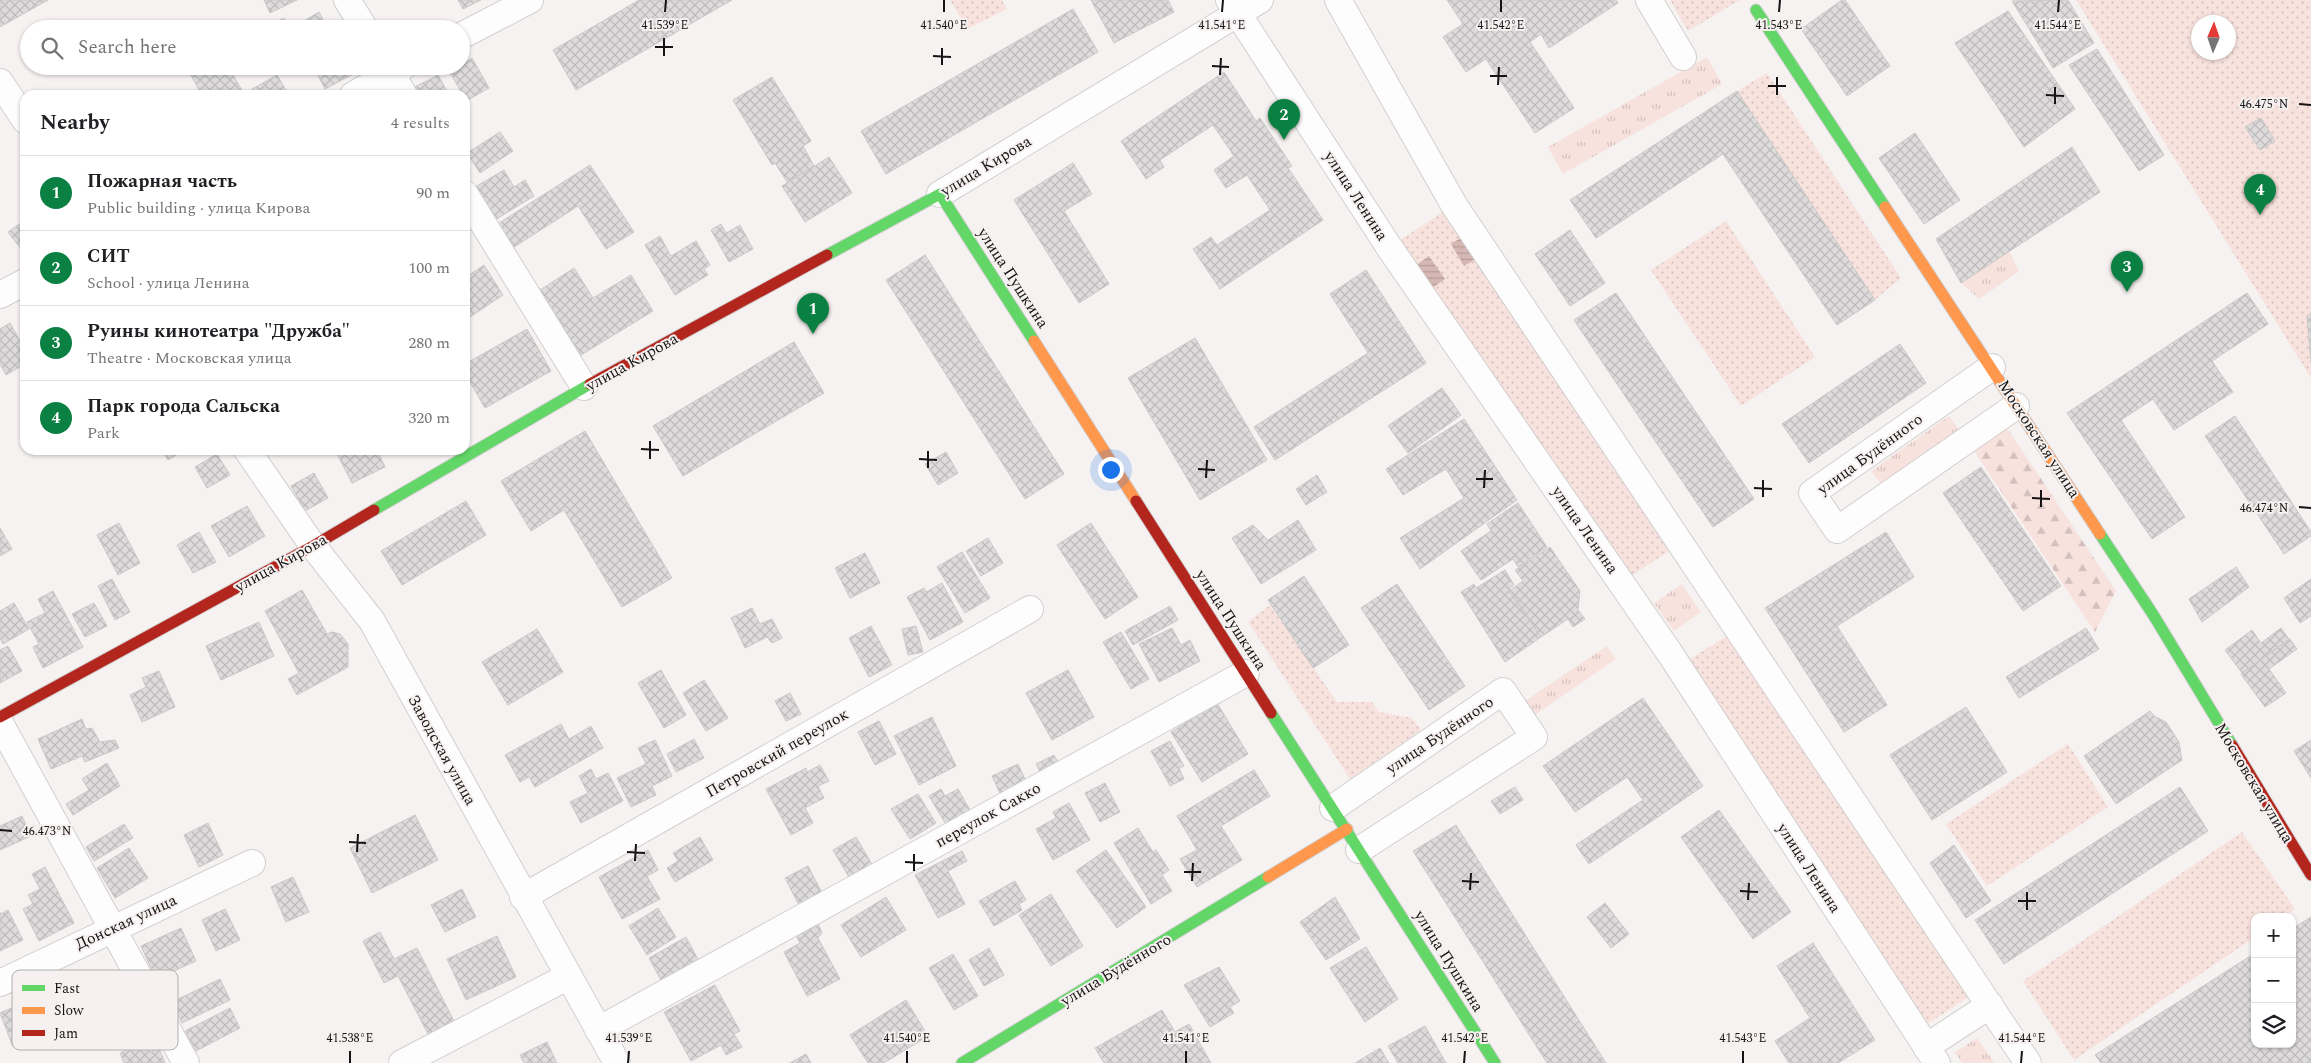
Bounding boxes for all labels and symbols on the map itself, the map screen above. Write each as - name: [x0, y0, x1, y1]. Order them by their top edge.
- north arrow: [2191, 15, 2236, 60]
- text: 41.539°E: [642, 16, 688, 35]
- text: 41.540°E: [921, 16, 967, 35]
- text: 41.541°E: [1199, 16, 1245, 35]
- text: 41.542°E: [1478, 16, 1524, 35]
- text: 41.543°E: [1756, 16, 1802, 35]
- text: 41.544°E: [2035, 16, 2081, 35]
- text: 46.475°N: [2240, 95, 2288, 114]
- pin: 2: [1268, 99, 1300, 140]
- street label: улица Кирова: [935, 129, 1036, 203]
- street label: улица Ленина: [1317, 146, 1394, 246]
- pin: 4: [2244, 174, 2276, 215]
- street label: улица Пушкина: [971, 222, 1055, 333]
- pin: 3: [2111, 251, 2143, 292]
- pin: 1: [797, 293, 829, 334]
- street label: улица Кирова: [581, 327, 683, 398]
- street label: Московская улица: [1992, 375, 2086, 503]
- street label: улица Будённого: [1811, 407, 1928, 501]
- your location: [1098, 457, 1124, 483]
- street label: улица Ленина: [1545, 480, 1624, 579]
- text: 46.474°N: [2240, 499, 2288, 518]
- street label: улица Кирова: [230, 528, 332, 599]
- street label: улица Пушкина: [1189, 564, 1273, 675]
- street label: Заводская улица: [402, 690, 482, 810]
- street label: улица Будённого: [1380, 690, 1499, 781]
- street label: Петровский переулок: [701, 702, 853, 804]
- street label: Московская улица: [2208, 718, 2300, 848]
- street label: переулок Сакко: [931, 776, 1045, 854]
- street label: улица Ленина: [1770, 818, 1847, 918]
- text: 46.473°N: [23, 822, 71, 841]
- street label: Донская улица: [71, 888, 181, 956]
- street label: улица Пушкина: [1408, 905, 1490, 1017]
- street label: улица Будённого: [1055, 927, 1176, 1013]
- legend: [12, 970, 178, 1050]
- text: Fast: [54, 978, 80, 999]
- text: Slow: [54, 1000, 84, 1021]
- text: Jam: [54, 1023, 78, 1044]
- text: 41.538°E: [327, 1029, 373, 1048]
- text: 41.539°E: [606, 1029, 652, 1048]
- text: 41.540°E: [884, 1029, 930, 1048]
- text: 41.541°E: [1163, 1029, 1209, 1048]
- text: 41.542°E: [1442, 1029, 1488, 1048]
- text: 41.543°E: [1720, 1029, 1766, 1048]
- text: 41.544°E: [1999, 1029, 2045, 1048]

